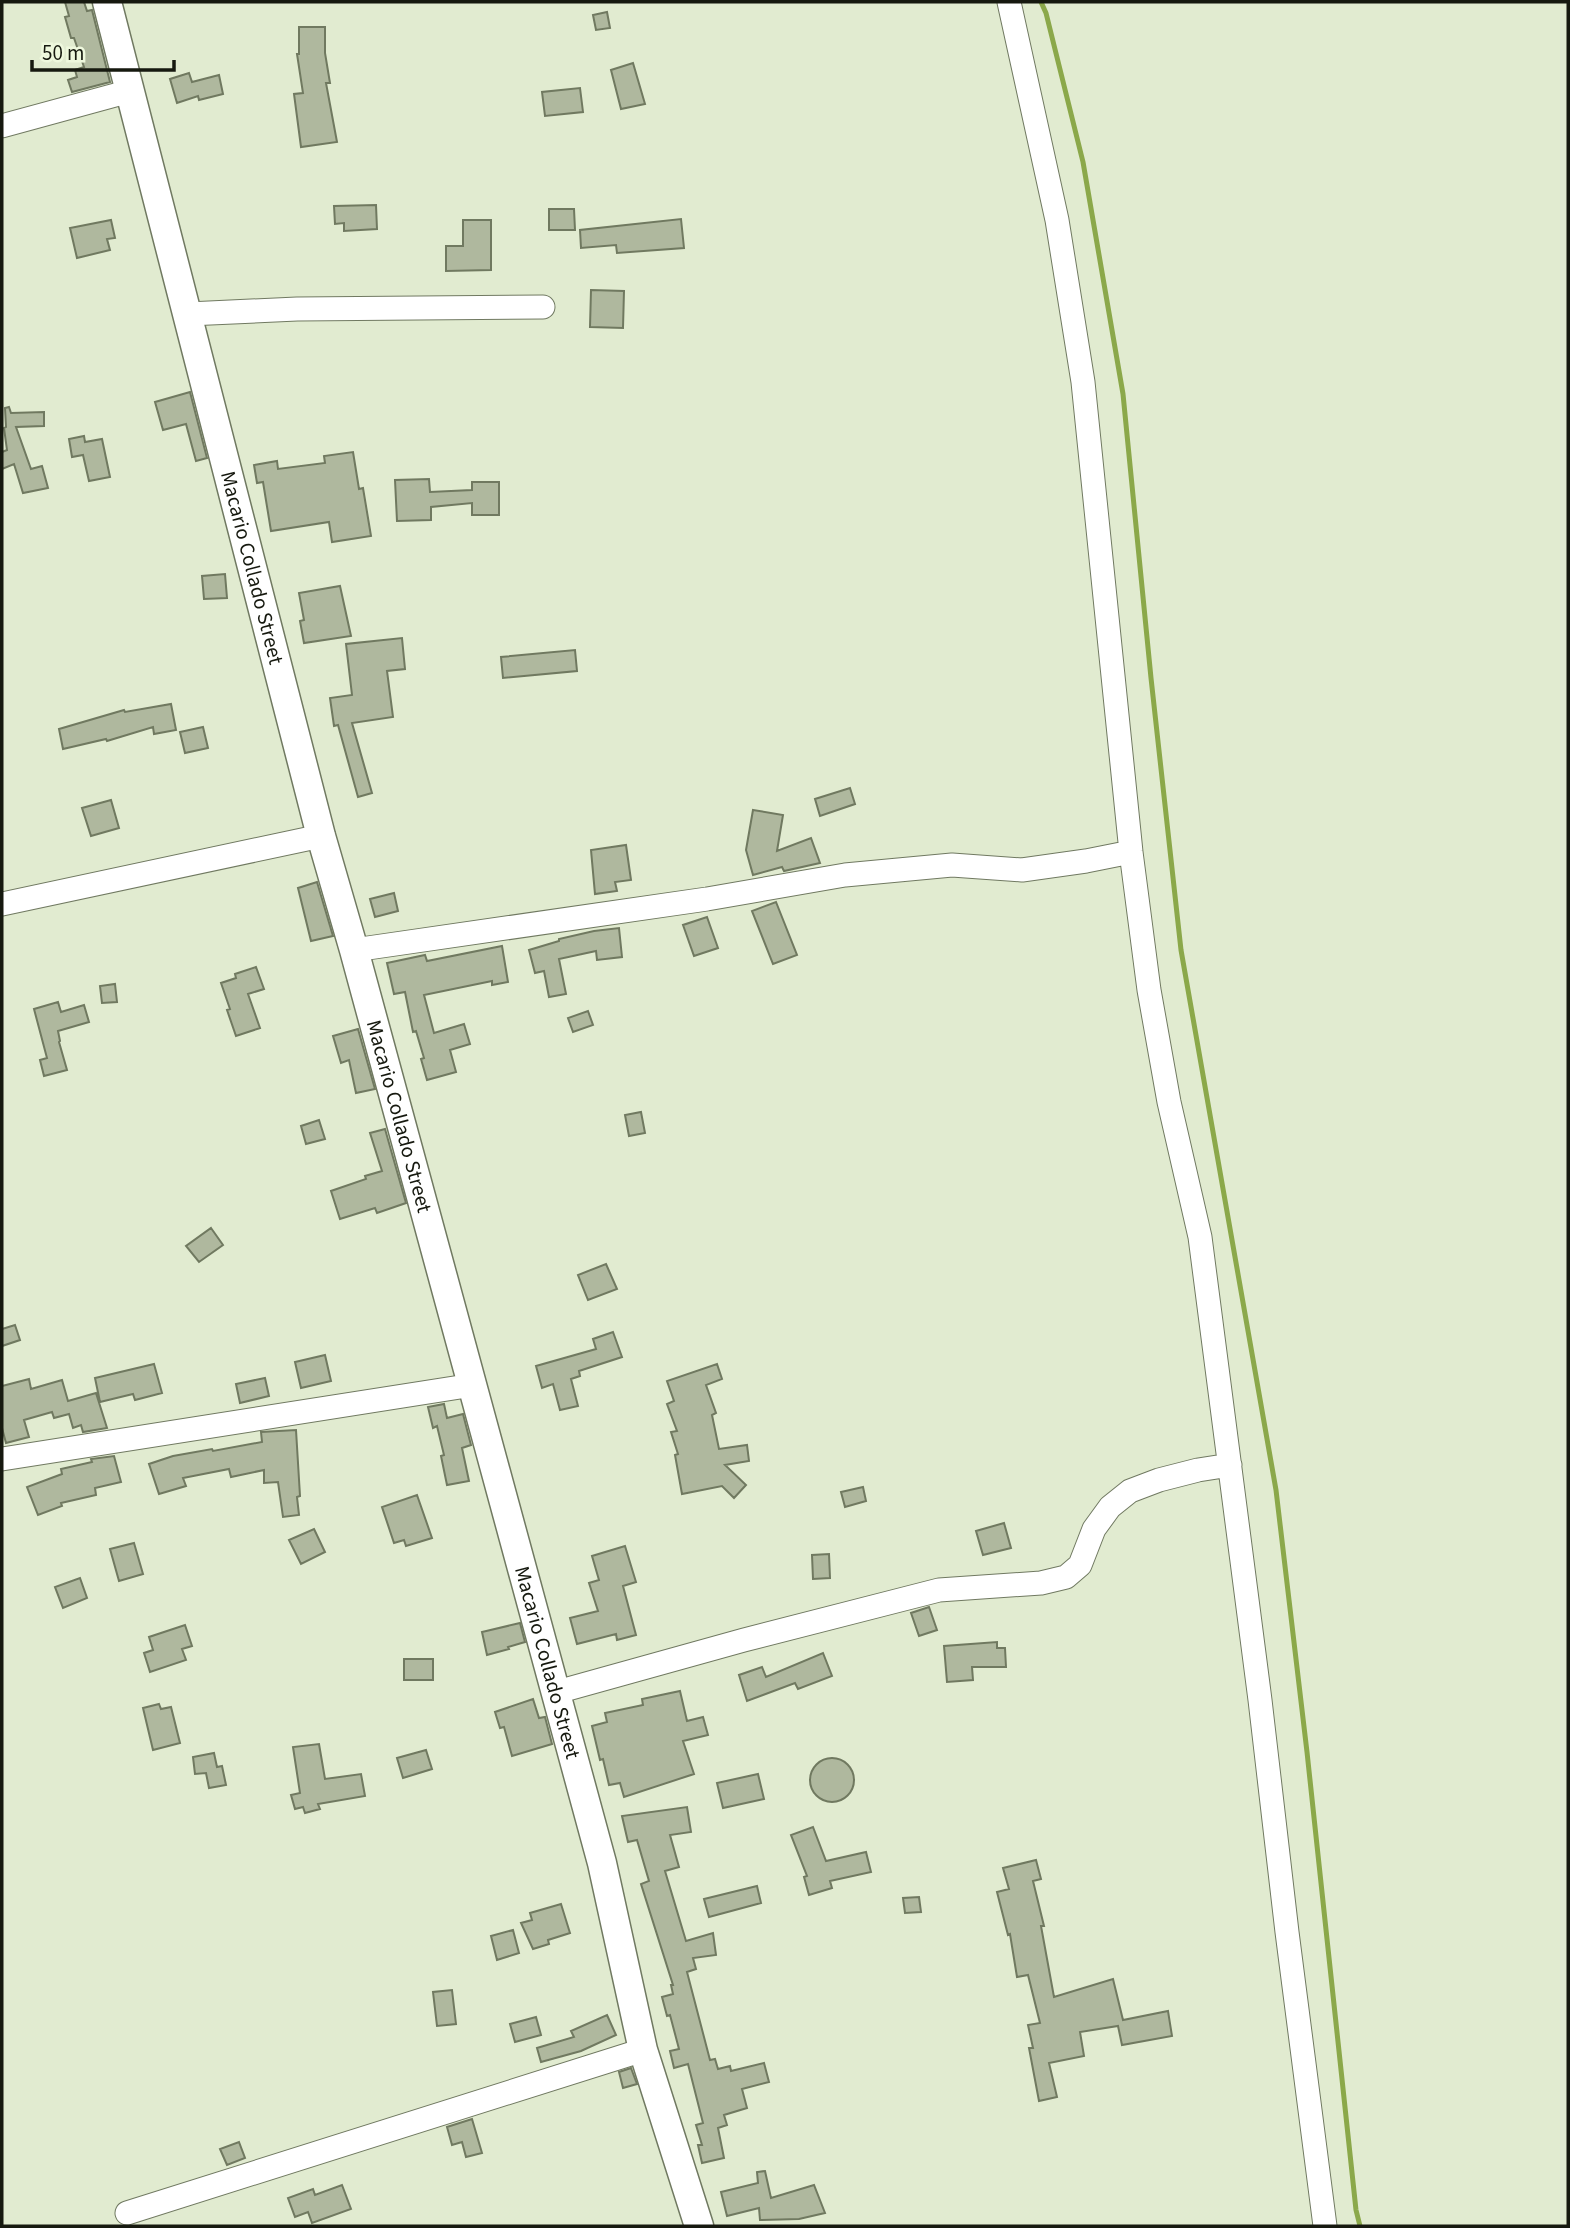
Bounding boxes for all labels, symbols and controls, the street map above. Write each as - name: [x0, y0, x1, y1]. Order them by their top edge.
- scale bar: [32, 28, 173, 72]
- text: 50 m: [42, 38, 84, 68]
- street label: Macario Collado Street: [213, 468, 291, 668]
- street label: Macario Collado Street: [359, 1017, 440, 1216]
- street label: Macario Collado Street: [507, 1563, 588, 1762]

